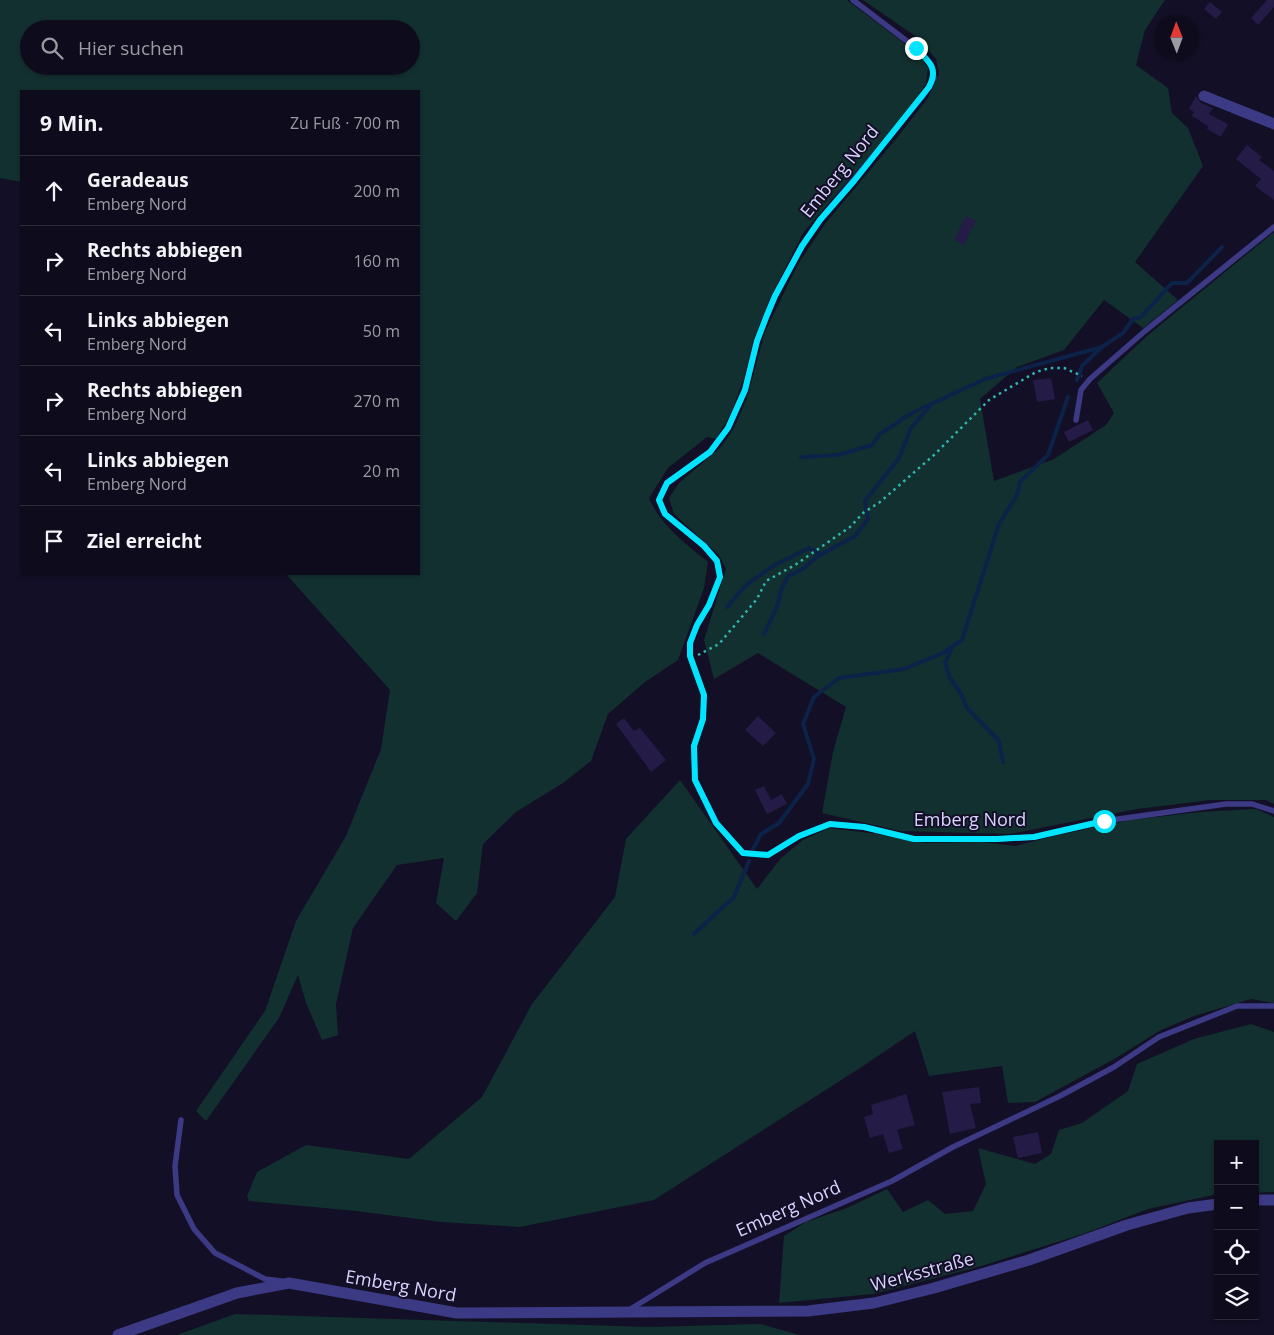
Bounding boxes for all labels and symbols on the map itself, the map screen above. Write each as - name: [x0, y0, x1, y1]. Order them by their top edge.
- north arrow: [1154, 15, 1199, 60]
- route end: [905, 37, 928, 60]
- street label: Emberg Nord: [794, 120, 884, 222]
- street label: Emberg Nord: [914, 807, 1026, 831]
- route start: [1093, 810, 1116, 833]
- street label: Emberg Nord: [732, 1174, 844, 1242]
- street label: Werksstraße: [868, 1246, 976, 1296]
- street label: Emberg Nord: [344, 1263, 458, 1307]

